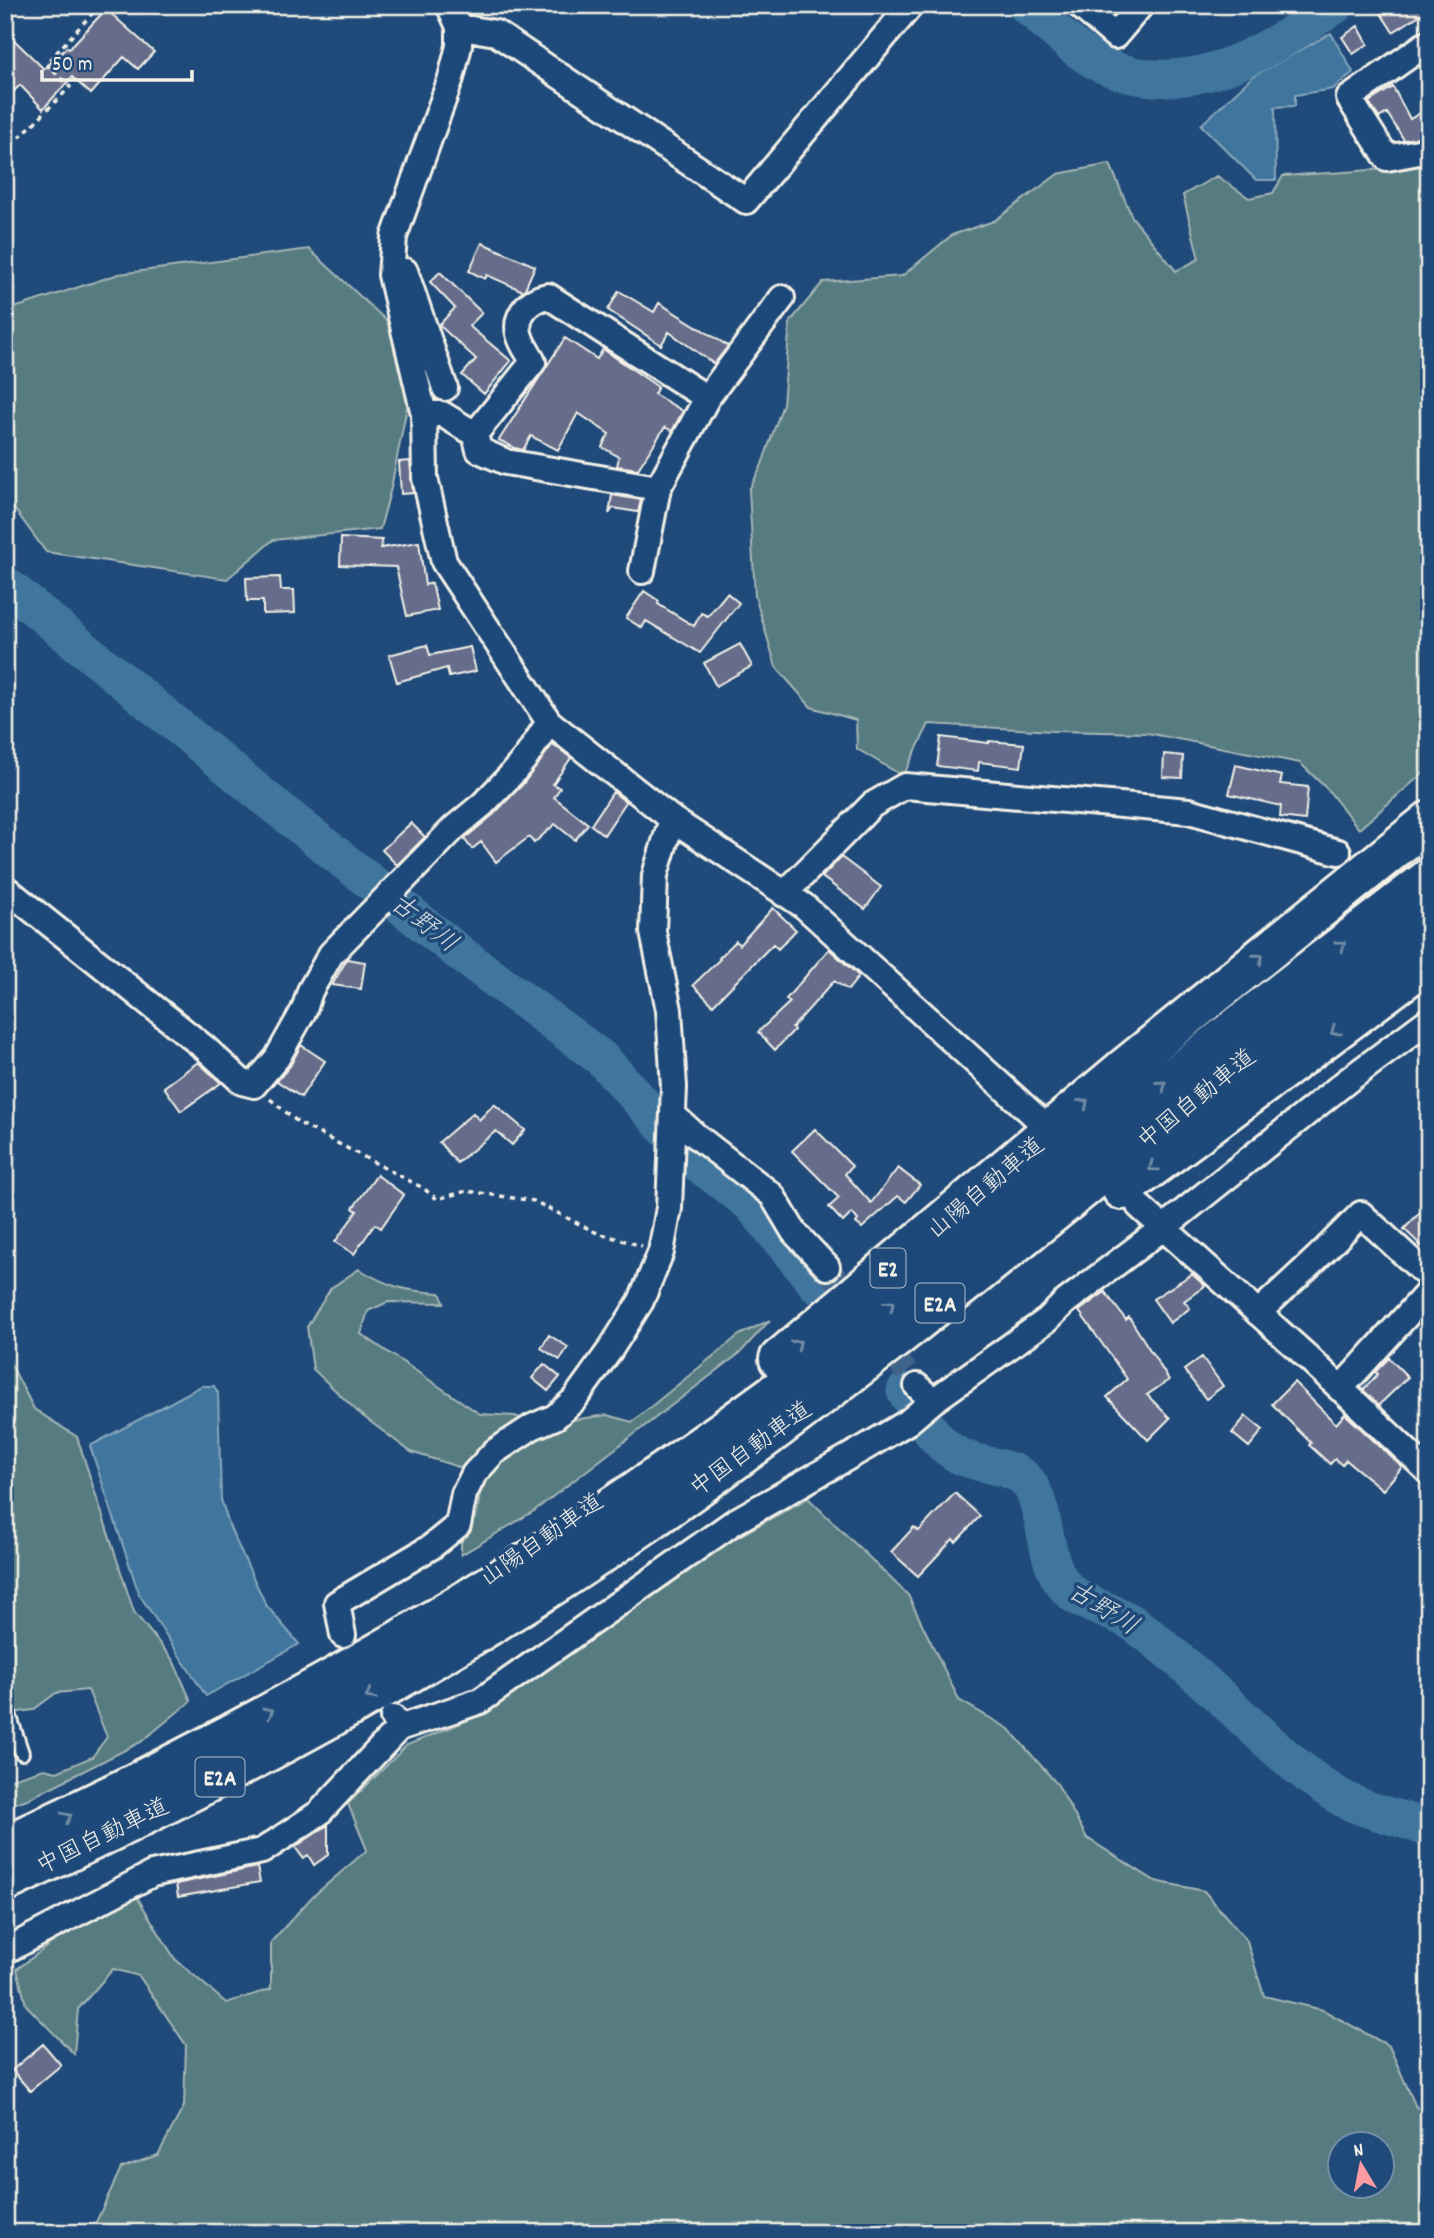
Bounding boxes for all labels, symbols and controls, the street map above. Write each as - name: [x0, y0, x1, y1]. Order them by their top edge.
- scale bar: [42, 38, 192, 82]
- text: 50 m: [52, 51, 92, 81]
- water label: 古野川: [381, 886, 465, 963]
- one-way arrow: [1333, 941, 1346, 954]
- one-way arrow: [1251, 954, 1264, 966]
- one-way arrow: [1330, 1022, 1343, 1035]
- street label: 中国自動車道: [1131, 1042, 1265, 1159]
- one-way arrow: [1154, 1081, 1166, 1094]
- one-way arrow: [1076, 1099, 1089, 1111]
- street label: 山陽自動車道: [921, 1130, 1053, 1249]
- one-way arrow: [1148, 1159, 1161, 1172]
- road number: E2: [870, 1248, 906, 1288]
- road number: E2A: [916, 1284, 964, 1322]
- one-way arrow: [882, 1301, 894, 1314]
- one-way arrow: [789, 1340, 802, 1352]
- street label: 中国自動車道: [684, 1394, 820, 1507]
- street label: 山陽自動車道: [474, 1486, 611, 1597]
- water label: 古野川: [1059, 1574, 1145, 1646]
- one-way arrow: [365, 1687, 378, 1700]
- one-way arrow: [262, 1707, 274, 1720]
- road number: E2A: [196, 1758, 244, 1797]
- street label: 中国自動車道: [31, 1791, 175, 1885]
- one-way arrow: [60, 1811, 72, 1825]
- north arrow: [1326, 2130, 1396, 2200]
- text: N: [1352, 2138, 1366, 2166]

